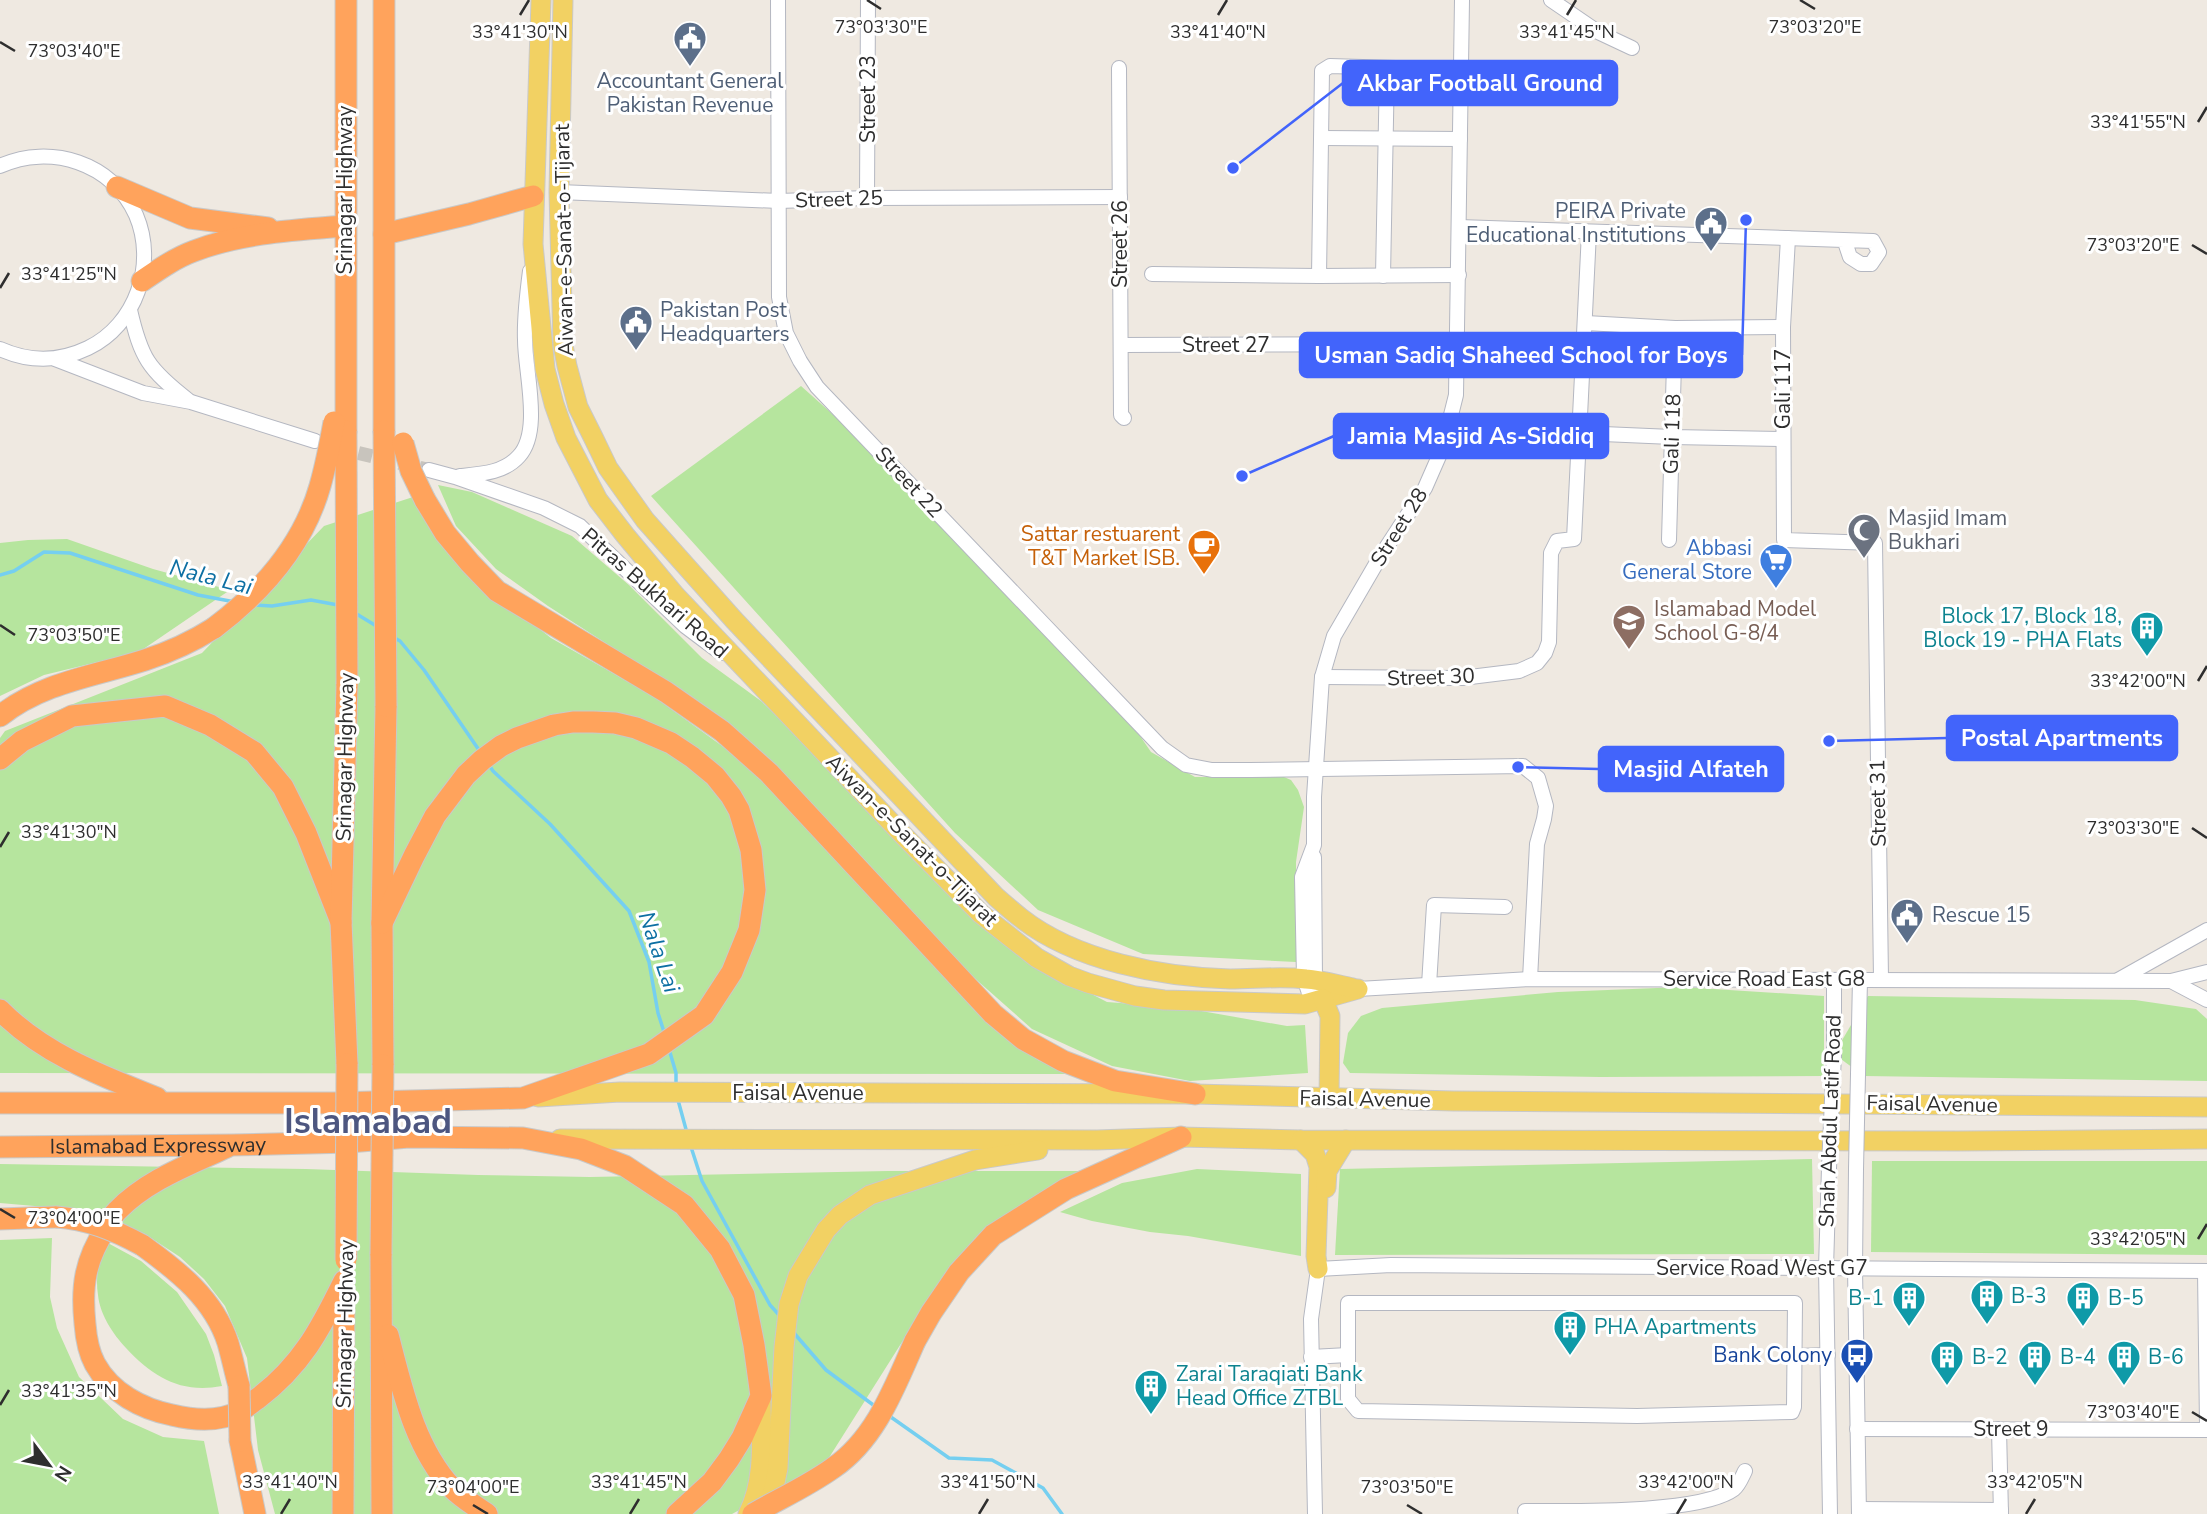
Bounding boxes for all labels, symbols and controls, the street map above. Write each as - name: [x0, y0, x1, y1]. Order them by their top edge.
- text: 73°03'30"E: [835, 15, 928, 39]
- text: 73°03'20"E: [1769, 15, 1862, 39]
- public building icon: Accountant General Pakistan Revenue: [671, 19, 709, 68]
- text: 33°41'30"N: [472, 20, 568, 44]
- text: 33°41'40"N: [1170, 20, 1266, 44]
- text: 33°41'45"N: [1519, 20, 1615, 44]
- text: 73°03'40"E: [28, 39, 121, 63]
- street label: Street 23: [854, 55, 882, 143]
- callout: Akbar Football Ground: [1343, 61, 1617, 105]
- place label: Accountant General Pakistan Revenue: [596, 67, 784, 119]
- text: Akbar Football Ground: [1357, 68, 1603, 99]
- street label: Srinagar Highway: [331, 105, 359, 274]
- text: 33°41'55"N: [2090, 110, 2186, 134]
- street label: Aiwan-e-Sanat-o-Tijarat: [548, 123, 580, 357]
- street label: Street 25: [795, 183, 883, 215]
- place label: PEIRA Private Educational Institutions: [1466, 197, 1686, 249]
- street label: Street 26: [1106, 200, 1134, 288]
- public building icon: PEIRA Private Educational Institutions: [1692, 204, 1730, 253]
- text: 73°03'20"E: [2087, 233, 2180, 257]
- text: 33°41'25"N: [21, 262, 117, 286]
- place label: Pakistan Post Headquarters: [660, 296, 790, 348]
- public building icon: Pakistan Post Headquarters: [617, 303, 655, 352]
- street label: Street 27: [1182, 331, 1270, 359]
- callout: Usman Sadiq Shaheed School for Boys: [1300, 333, 1742, 377]
- text: Usman Sadiq Shaheed School for Boys: [1314, 340, 1728, 371]
- street label: Gali 117: [1769, 349, 1797, 429]
- street label: Gali 118: [1657, 393, 1687, 475]
- callout: Jamia Masjid As-Siddiq: [1334, 414, 1608, 458]
- text: Jamia Masjid As-Siddiq: [1347, 421, 1594, 452]
- street label: Street 22: [869, 440, 949, 524]
- street label: Street 28: [1364, 482, 1434, 572]
- place label: Masjid Imam Bukhari: [1888, 504, 2007, 556]
- mosque icon: Masjid Imam Bukhari: [1845, 511, 1883, 560]
- place label: Sattar restuarent T&T Market ISB.: [1021, 520, 1181, 572]
- street label: Pitras Bukhari Road: [576, 522, 734, 664]
- cafe icon: Sattar restuarent T&T Market ISB.: [1185, 527, 1223, 576]
- place label: Abbasi General Store: [1622, 534, 1752, 586]
- supermarket icon: Abbasi General Store: [1757, 541, 1795, 590]
- water label: Nala Lai: [166, 552, 256, 602]
- place label: Islamabad Model School G-8/4: [1654, 595, 1817, 647]
- school or university icon: Islamabad Model School G-8/4: [1610, 602, 1648, 651]
- place label: Block 17, Block 18, Block 19 - PHA Flats: [1923, 602, 2122, 654]
- building icon: Block 17, Block 18, Block 19 - PHA Flats: [2128, 609, 2166, 658]
- text: 73°03'50"E: [28, 623, 121, 647]
- street label: Street 30: [1387, 661, 1475, 693]
- text: 33°42'00"N: [2090, 669, 2186, 693]
- street label: Srinagar Highway: [330, 672, 360, 842]
- callout: Postal Apartments: [1947, 716, 2177, 760]
- text: Postal Apartments: [1961, 723, 2163, 754]
- callout: Masjid Alfateh: [1599, 747, 1783, 791]
- street label: Aiwan-e-Sanat-o-Tijarat: [820, 748, 1005, 933]
- text: Masjid Alfateh: [1613, 754, 1769, 785]
- street label: Street 31: [1863, 759, 1893, 847]
- text: 73°03'30"E: [2087, 816, 2180, 840]
- text: 33°41'30"N: [21, 820, 117, 844]
- public building icon: Rescue 15: [1888, 896, 1926, 945]
- place label: Rescue 15: [1932, 901, 2030, 929]
- water label: Nala Lai: [631, 907, 688, 997]
- street label: Service Road East G8: [1663, 965, 1865, 993]
- street label: Shah Abdul Latif Road: [1812, 1014, 1848, 1228]
- street label: Faisal Avenue: [732, 1079, 864, 1107]
- street label: Faisal Avenue: [1299, 1084, 1431, 1114]
- street label: Faisal Avenue: [1866, 1089, 1998, 1119]
- district label: Islamabad: [284, 1098, 452, 1145]
- street label: Islamabad Expressway: [50, 1130, 267, 1161]
- text: 73°04'00"E: [28, 1206, 121, 1230]
- text: 33°42'05"N: [2090, 1227, 2186, 1251]
- street label: Srinagar Highway: [330, 1239, 360, 1409]
- street label: Service Road West G7: [1656, 1254, 1868, 1282]
- building icon: B-3: [1968, 1277, 2006, 1326]
- building icon: B-1: [1890, 1279, 1928, 1328]
- building icon: B-5: [2064, 1279, 2102, 1328]
- place label: B-3: [2011, 1282, 2047, 1310]
- place label: B-1: [1848, 1284, 1884, 1312]
- place label: B-5: [2108, 1284, 2144, 1312]
- building icon: PHA Apartments: [1551, 1308, 1589, 1357]
- place label: PHA Apartments: [1594, 1313, 1757, 1341]
- bus stop icon: Bank Colony: [1838, 1336, 1876, 1385]
- building icon: B-2: [1928, 1338, 1966, 1387]
- building icon: B-4: [2016, 1338, 2054, 1387]
- building icon: B-6: [2105, 1338, 2143, 1387]
- place label: Bank Colony: [1713, 1341, 1832, 1369]
- place label: B-2: [1972, 1343, 2008, 1371]
- place label: B-4: [2060, 1343, 2096, 1371]
- place label: B-6: [2148, 1343, 2184, 1371]
- place label: Zarai Taraqiati Bank Head Office ZTBL: [1176, 1360, 1363, 1412]
- building icon: Zarai Taraqiati Bank Head Office ZTBL: [1132, 1367, 1170, 1416]
- text: 33°41'35"N: [21, 1379, 117, 1403]
- text: 73°03'40"E: [2087, 1400, 2180, 1424]
- street label: Street 9: [1973, 1415, 2049, 1443]
- north arrow: [14, 1430, 84, 1500]
- text: N: [48, 1461, 77, 1486]
- text: 33°41'40"N: [242, 1470, 338, 1494]
- text: 33°41'45"N: [591, 1470, 687, 1494]
- text: 33°41'50"N: [940, 1470, 1036, 1494]
- text: 33°42'00"N: [1638, 1470, 1734, 1494]
- text: 33°42'05"N: [1987, 1470, 2083, 1494]
- text: 73°04'00"E: [427, 1475, 520, 1499]
- text: 73°03'50"E: [1361, 1475, 1454, 1499]

